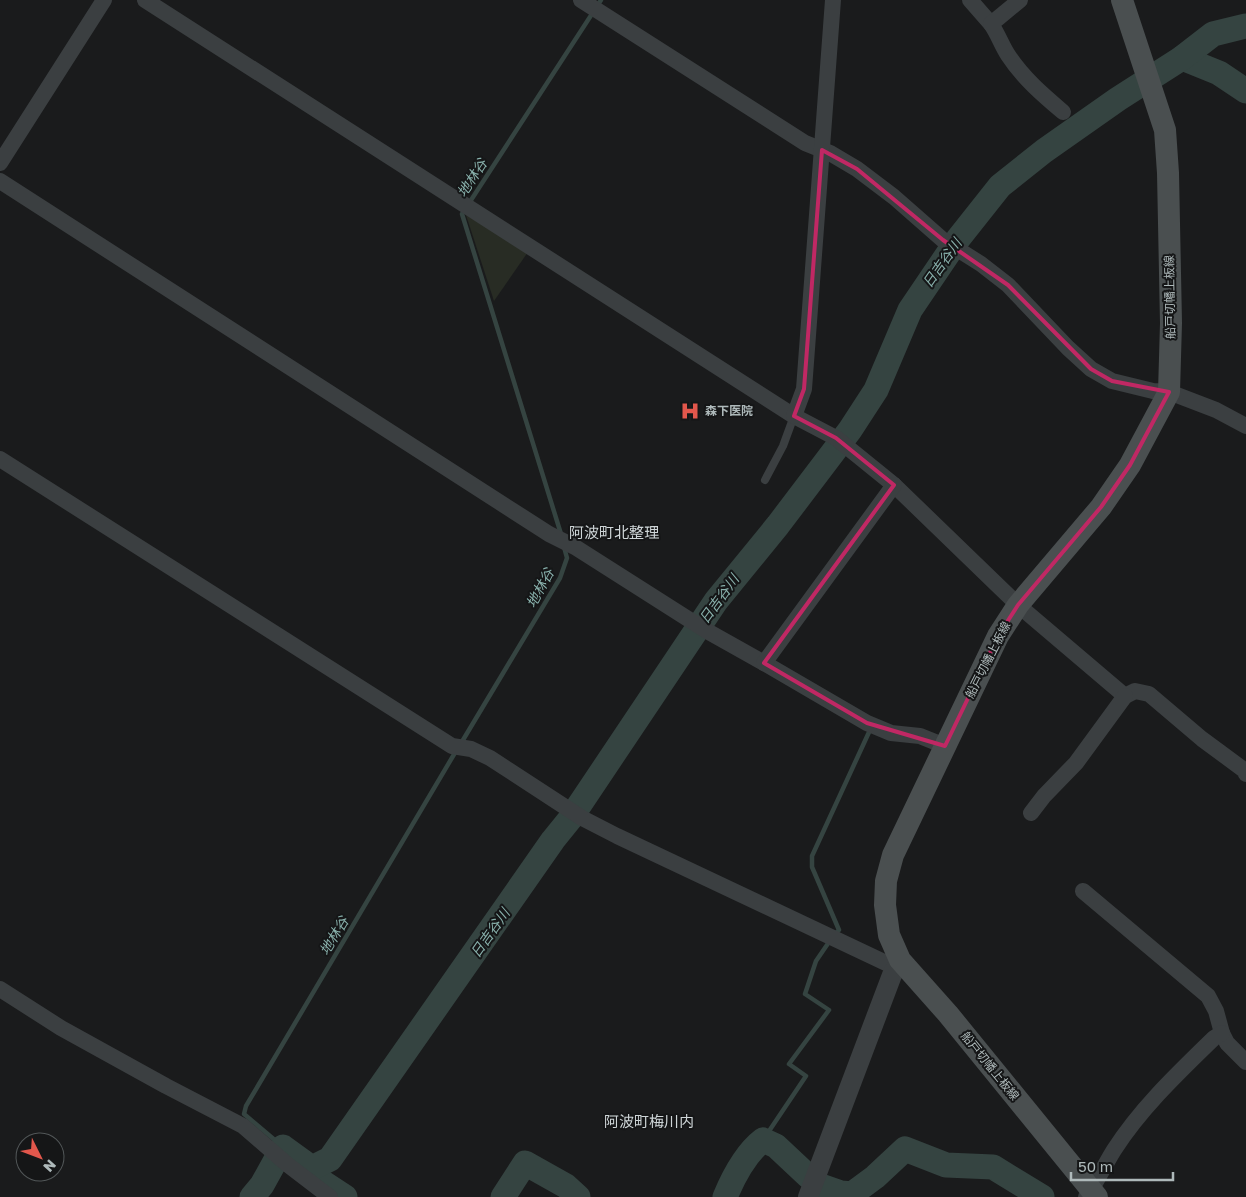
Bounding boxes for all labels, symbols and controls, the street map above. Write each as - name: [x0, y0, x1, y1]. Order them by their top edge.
- water label: 地林谷: [453, 155, 491, 200]
- water label: 日吉谷川: [919, 233, 966, 291]
- street label: 船戸切幡上板線: [1161, 255, 1178, 339]
- hospital icon: 森下医院: [679, 400, 701, 422]
- place label: 森下医院: [705, 403, 753, 418]
- district label: 阿波町北整理: [569, 523, 659, 541]
- water label: 地林谷: [522, 564, 557, 610]
- water label: 日吉谷川: [695, 569, 743, 626]
- street label: 船戸切幡上板線: [962, 619, 1013, 701]
- water label: 日吉谷川: [467, 903, 514, 961]
- water label: 地林谷: [315, 913, 352, 958]
- street label: 船戸切幡上板線: [958, 1028, 1023, 1103]
- district label: 阿波町梅川内: [604, 1112, 694, 1130]
- north arrow: [15, 1132, 65, 1182]
- scale bar: [1071, 1150, 1174, 1182]
- text: N: [40, 1156, 60, 1176]
- text: 50 m: [1078, 1157, 1113, 1175]

